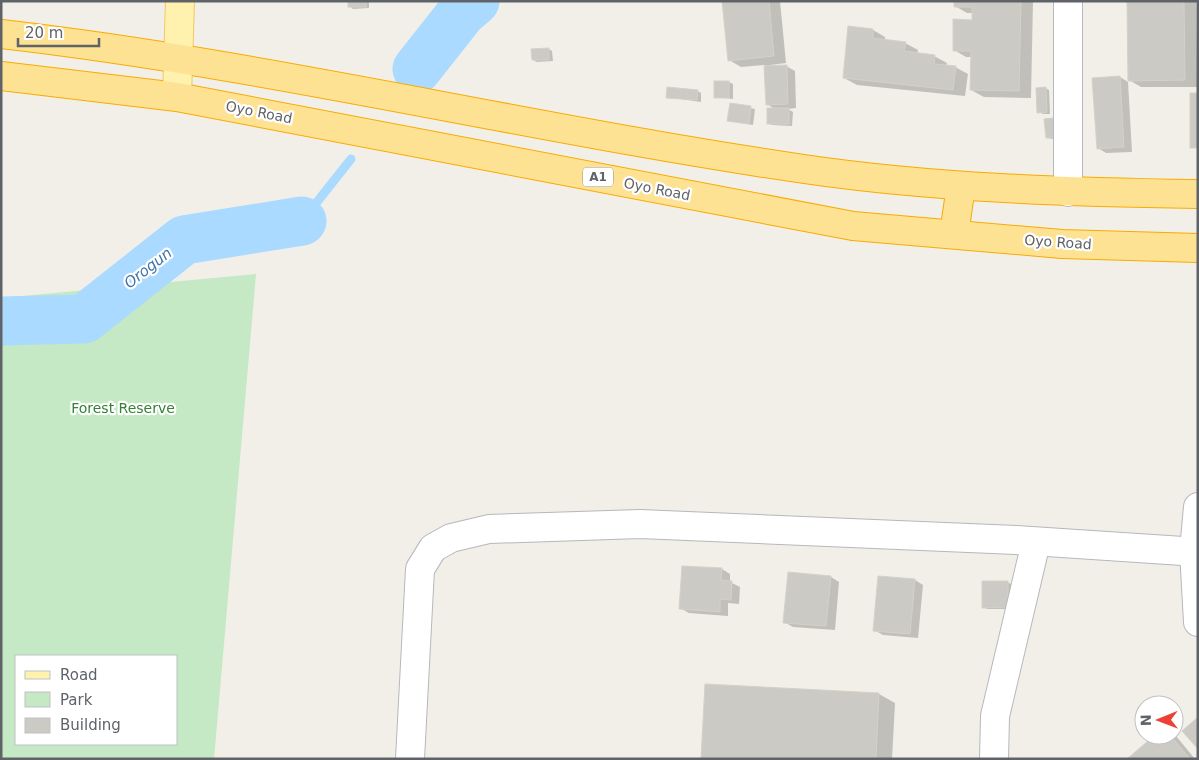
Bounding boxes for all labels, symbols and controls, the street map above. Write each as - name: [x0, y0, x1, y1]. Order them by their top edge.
- scale bar: [18, 15, 99, 47]
- text: 20 m: [25, 24, 63, 42]
- street label: Oyo Road: [224, 98, 294, 126]
- road number: A1: [583, 168, 613, 186]
- street label: Oyo Road: [622, 175, 692, 203]
- street label: Oyo Road: [1024, 232, 1092, 252]
- water label: Orogun: [121, 244, 175, 292]
- park label: Forest Reserve: [71, 400, 175, 416]
- legend: [15, 655, 178, 745]
- text: Road: [60, 666, 98, 684]
- text: Park: [60, 691, 93, 709]
- north arrow: [1134, 695, 1184, 745]
- text: N: [1138, 714, 1154, 726]
- text: Building: [60, 716, 121, 734]

